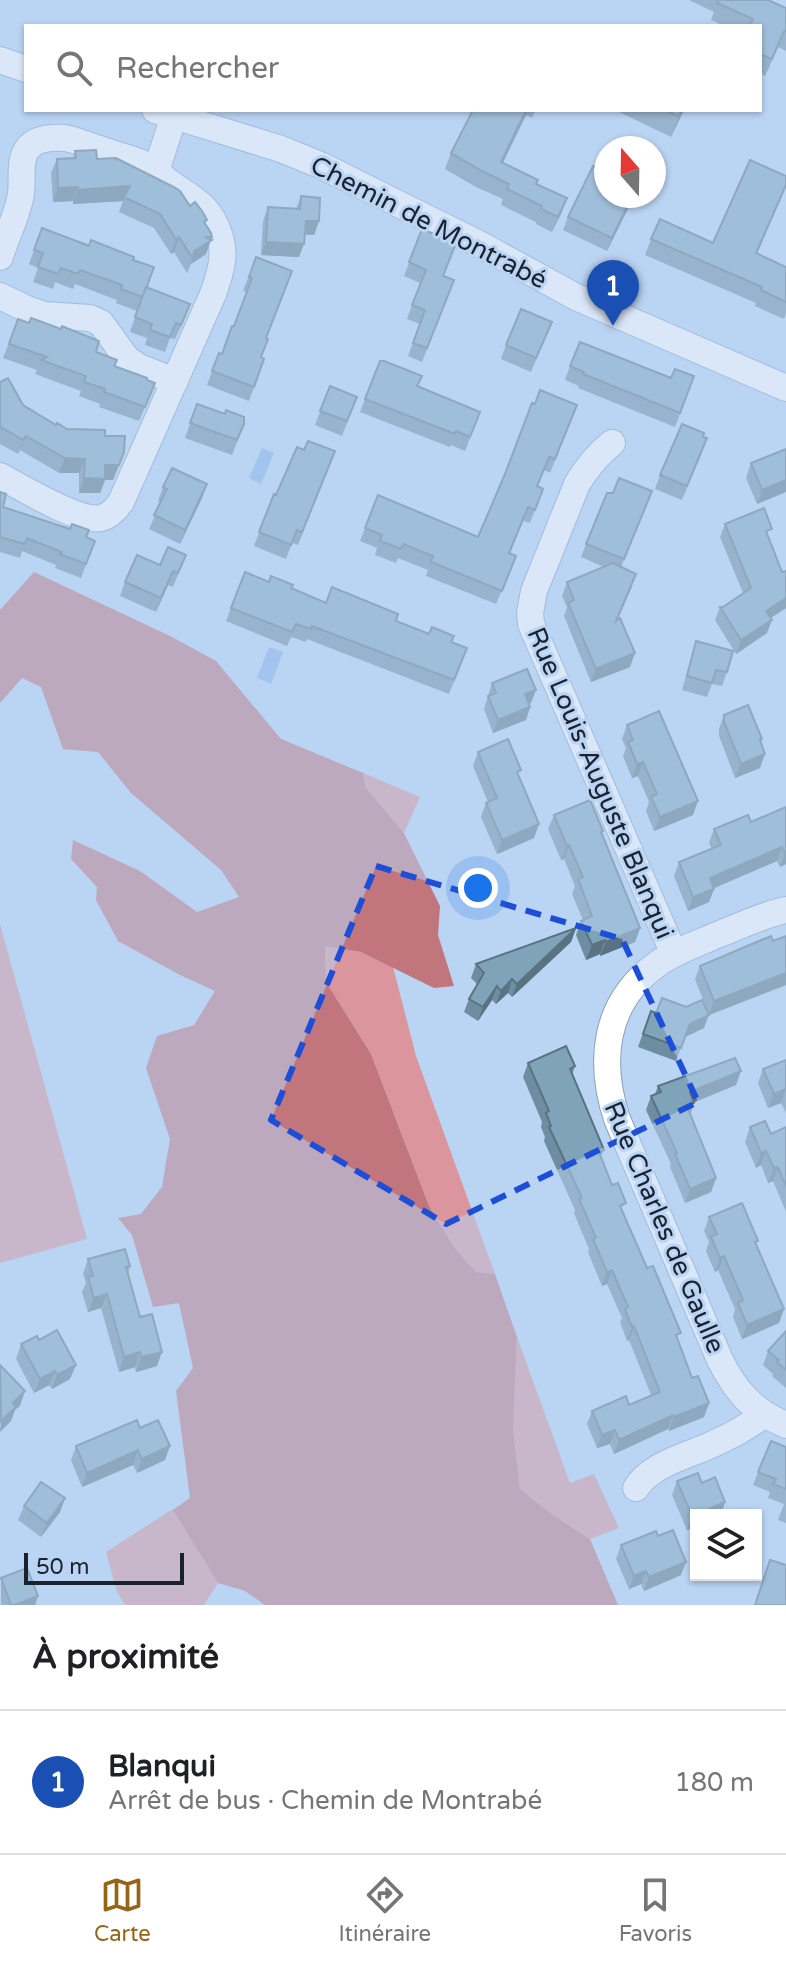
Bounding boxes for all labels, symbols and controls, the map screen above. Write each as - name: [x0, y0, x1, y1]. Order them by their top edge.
- search box: [24, 24, 762, 112]
- icon: search: [52, 46, 96, 90]
- text: Rechercher: [116, 50, 279, 87]
- north arrow: [594, 136, 666, 208]
- street label: Chemin de Montrabé: [305, 149, 552, 296]
- pin: 1: [587, 260, 639, 326]
- street label: Rue Louis-Auguste Blanqui: [521, 623, 680, 944]
- your location: [458, 868, 498, 908]
- street label: Rue Charles de Gaulle: [597, 1097, 732, 1358]
- map controls: [690, 1509, 762, 1581]
- button: layers: [690, 1509, 762, 1581]
- scale bar: [24, 1549, 184, 1585]
- text: 50 m: [36, 1554, 90, 1580]
- text: À proximité: [32, 1637, 219, 1678]
- text: Blanqui: [108, 1748, 216, 1785]
- text: 1: [50, 1767, 66, 1798]
- text: 180 m: [674, 1767, 754, 1798]
- text: Arrêt de bus · Chemin de Montrabé: [108, 1785, 542, 1816]
- tab: Carte: [94, 1873, 151, 1947]
- tab: Itinéraire: [338, 1873, 431, 1947]
- tab: Favoris: [619, 1873, 692, 1947]

